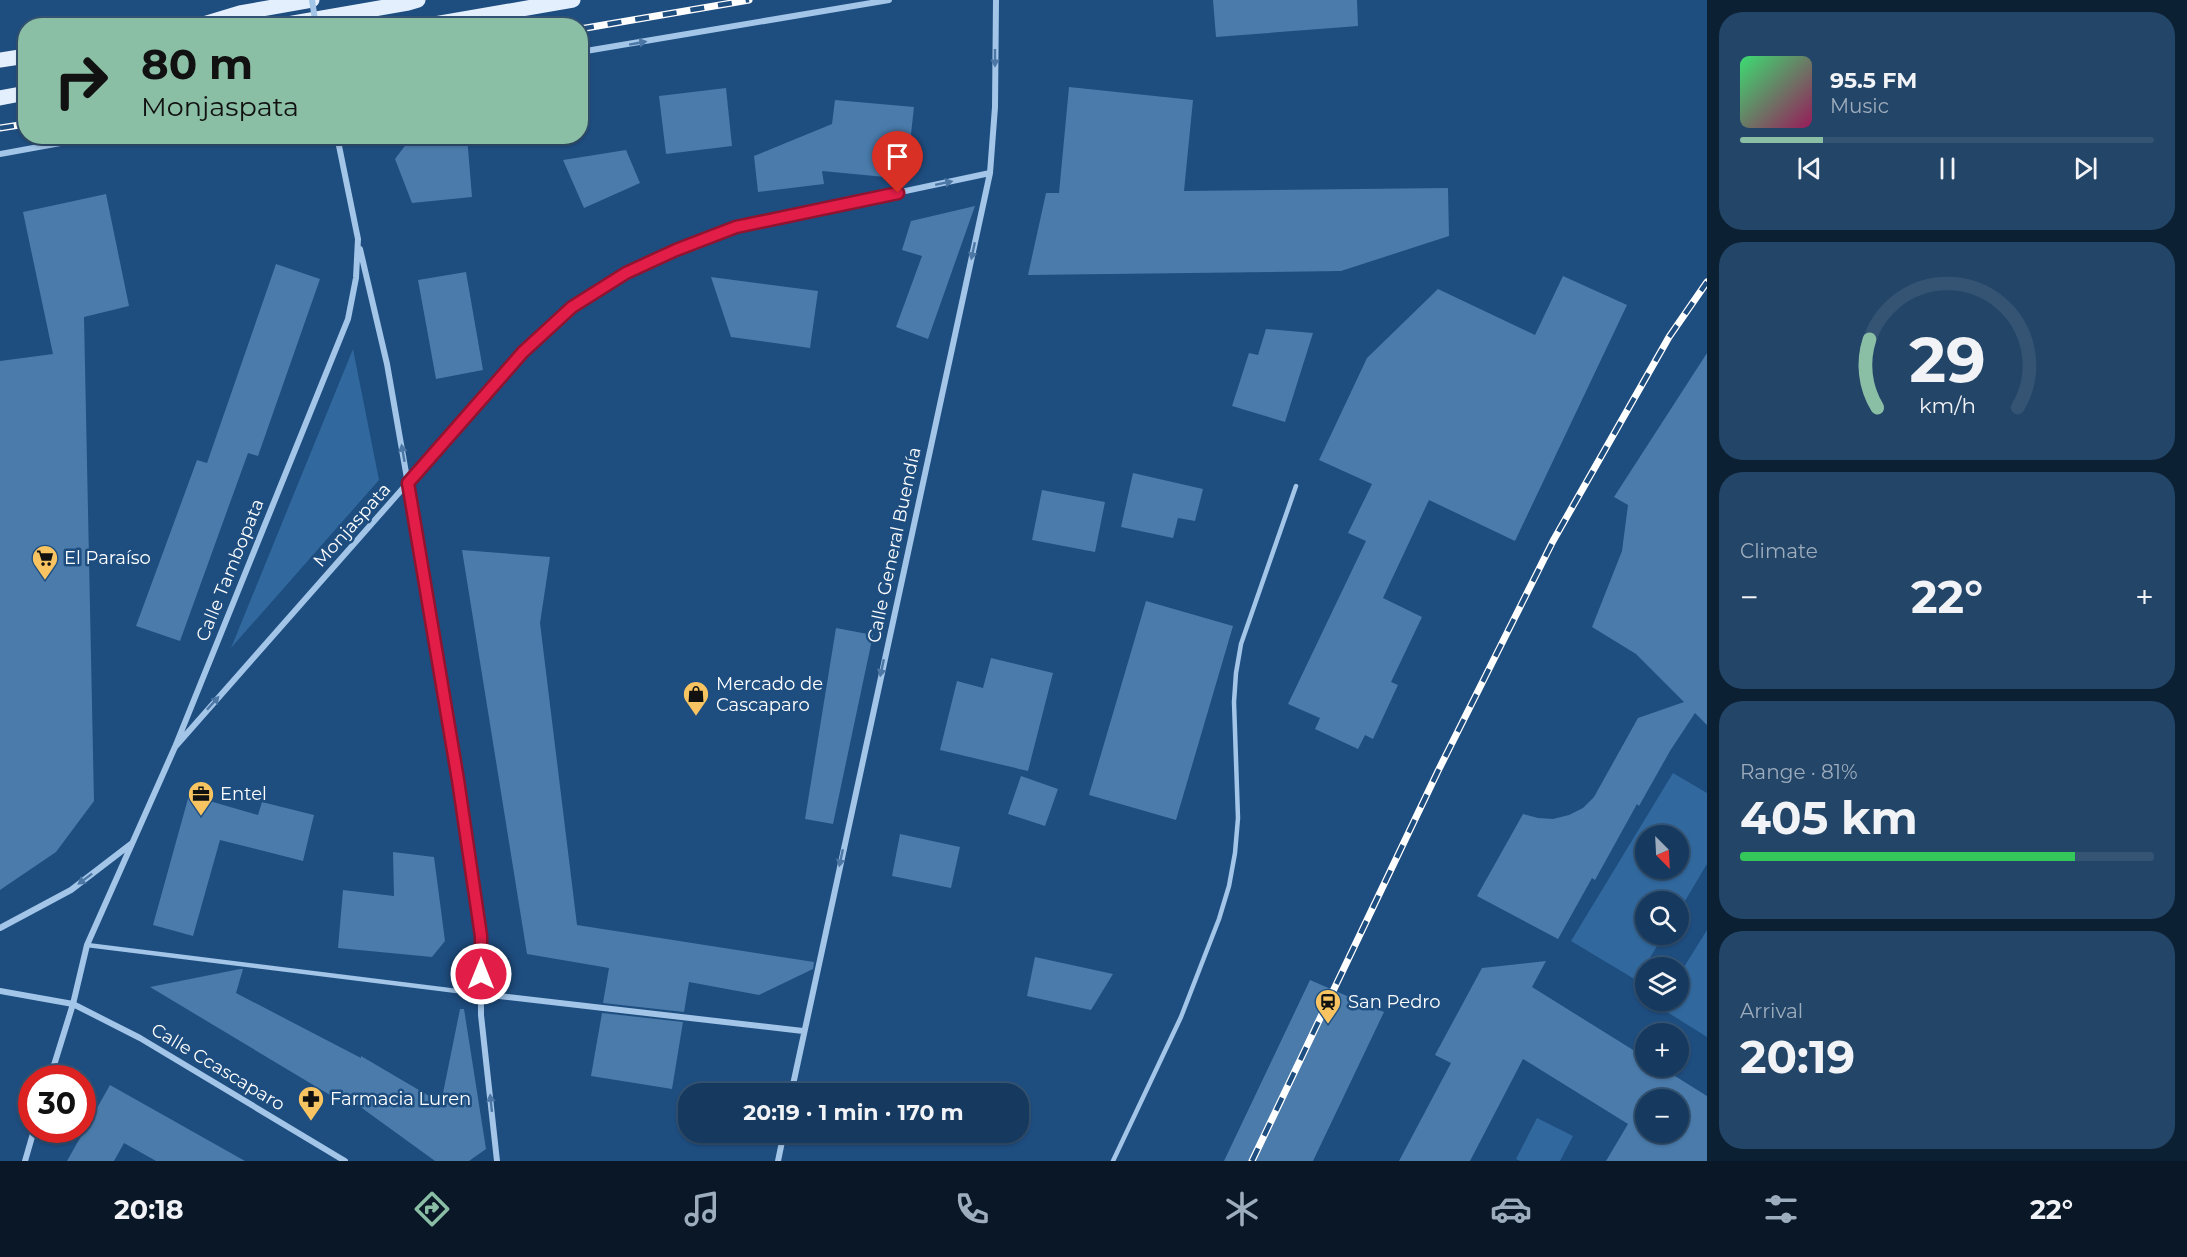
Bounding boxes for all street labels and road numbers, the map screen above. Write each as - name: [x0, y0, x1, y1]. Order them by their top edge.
- street label: Calle General Buendía: [863, 445, 925, 645]
- street label: Monjaspata: [309, 479, 395, 571]
- street label: Calle Tambopata: [191, 495, 269, 645]
- street label: Calle Ccascaparo: [147, 1018, 289, 1116]

